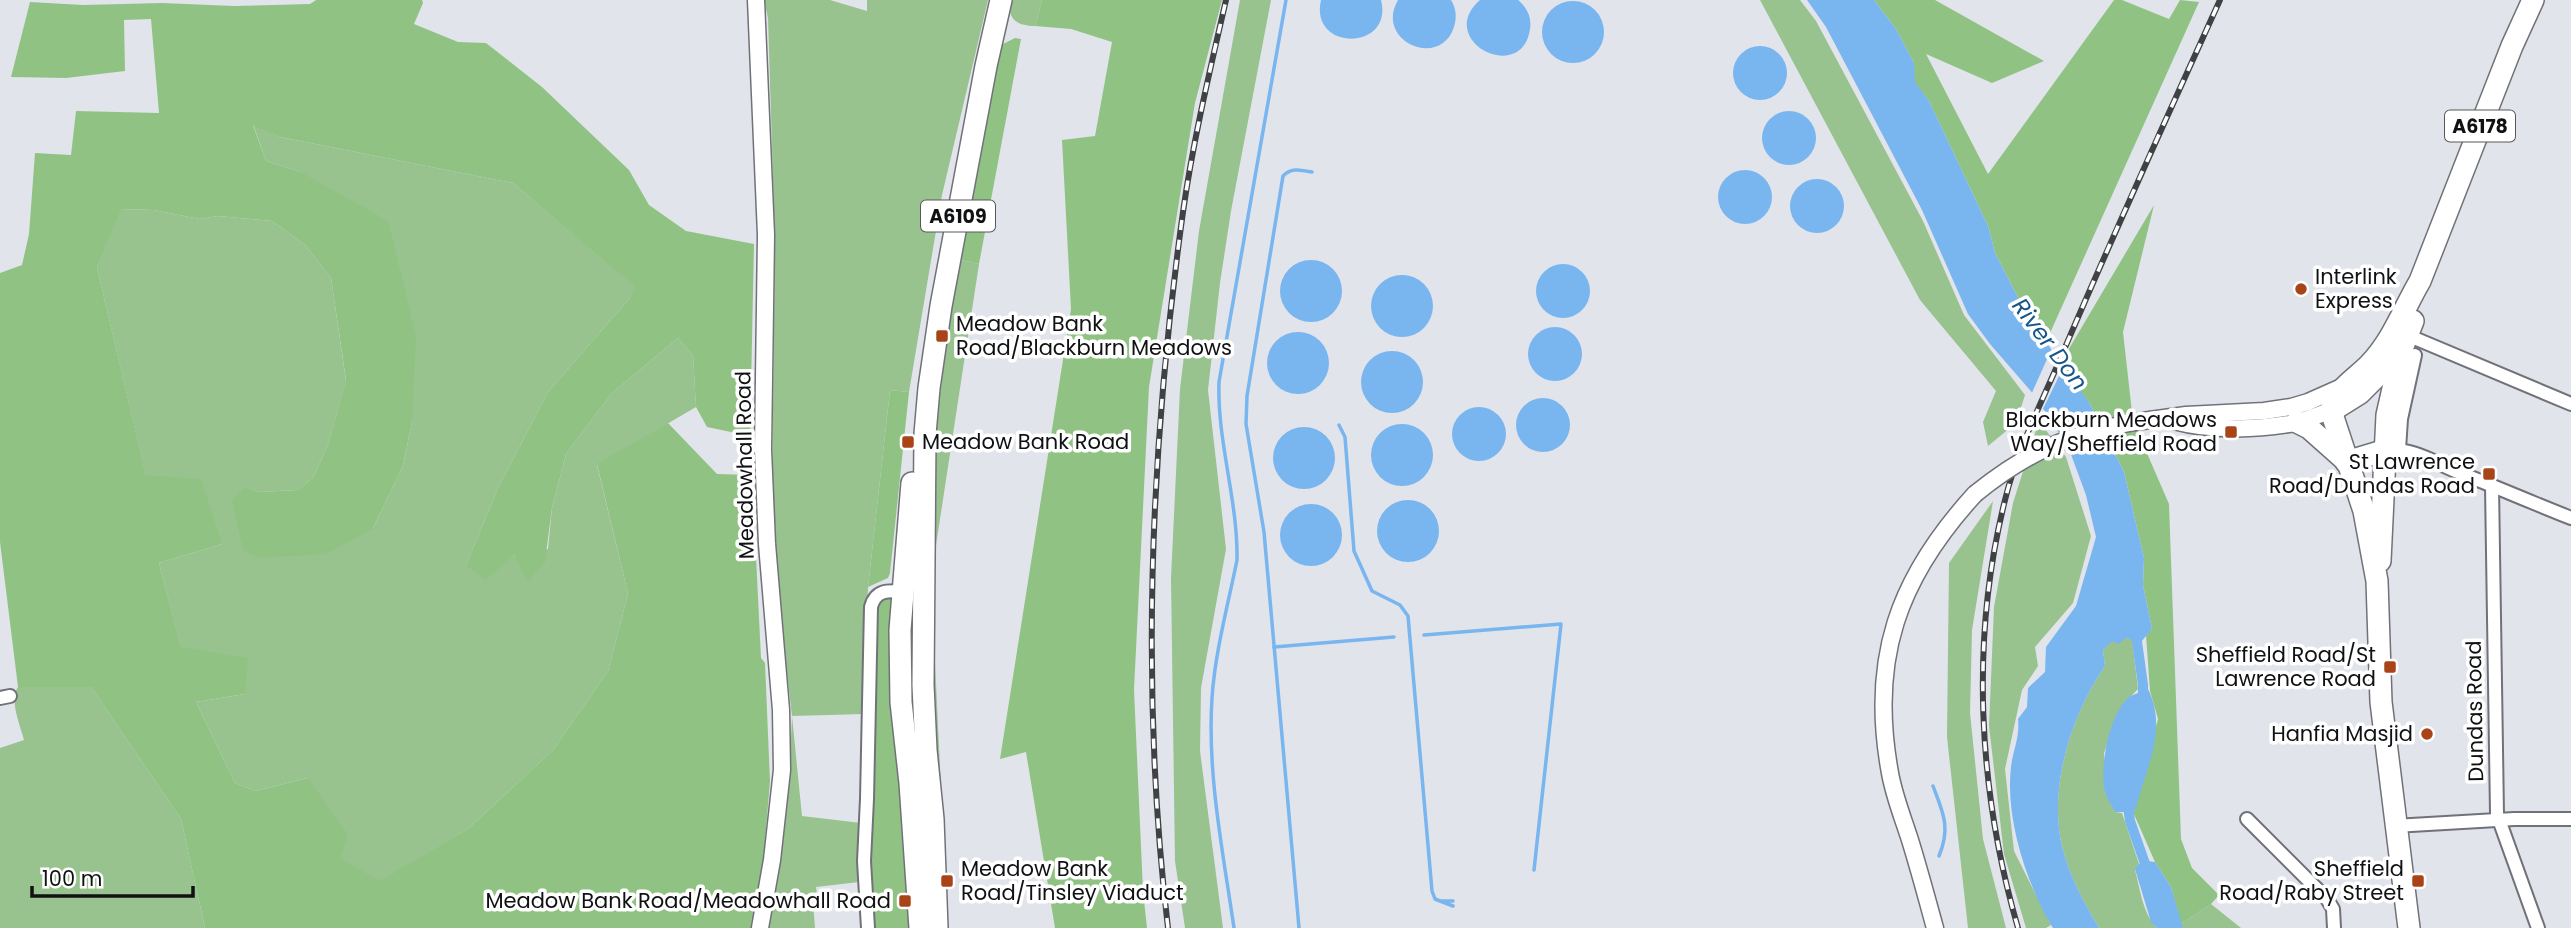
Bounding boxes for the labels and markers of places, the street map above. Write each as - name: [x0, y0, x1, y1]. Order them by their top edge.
- place label: Interlink Express: [2315, 262, 2397, 315]
- marker: Interlink Express: [2293, 281, 2309, 297]
- place label: Meadow Bank Road/Blackburn Meadows: [956, 309, 1232, 362]
- marker: Meadow Bank Road/Blackburn Meadows: [934, 328, 950, 344]
- place label: Blackburn Meadows Way/Sheffield Road: [2006, 405, 2217, 458]
- marker: Blackburn Meadows Way/Sheffield Road: [2223, 424, 2239, 440]
- place label: Meadow Bank Road: [922, 427, 1129, 456]
- marker: Meadow Bank Road: [900, 434, 916, 450]
- place label: St Lawrence Road/Dundas Road: [2269, 447, 2475, 500]
- marker: St Lawrence Road/Dundas Road: [2481, 466, 2497, 482]
- place label: Sheffield Road/St Lawrence Road: [2196, 640, 2376, 693]
- marker: Sheffield Road/St Lawrence Road: [2382, 659, 2398, 675]
- place label: Hanfia Masjid: [2271, 719, 2413, 748]
- marker: Hanfia Masjid: [2419, 726, 2435, 742]
- place label: Meadow Bank Road/Tinsley Viaduct: [961, 854, 1184, 907]
- place label: Sheffield Road/Raby Street: [2219, 854, 2404, 907]
- marker: Meadow Bank Road/Tinsley Viaduct: [939, 873, 955, 889]
- marker: Sheffield Road/Raby Street: [2410, 873, 2426, 889]
- place label: Meadow Bank Road/Meadowhall Road: [485, 886, 891, 915]
- marker: Meadow Bank Road/Meadowhall Road: [897, 893, 913, 909]

